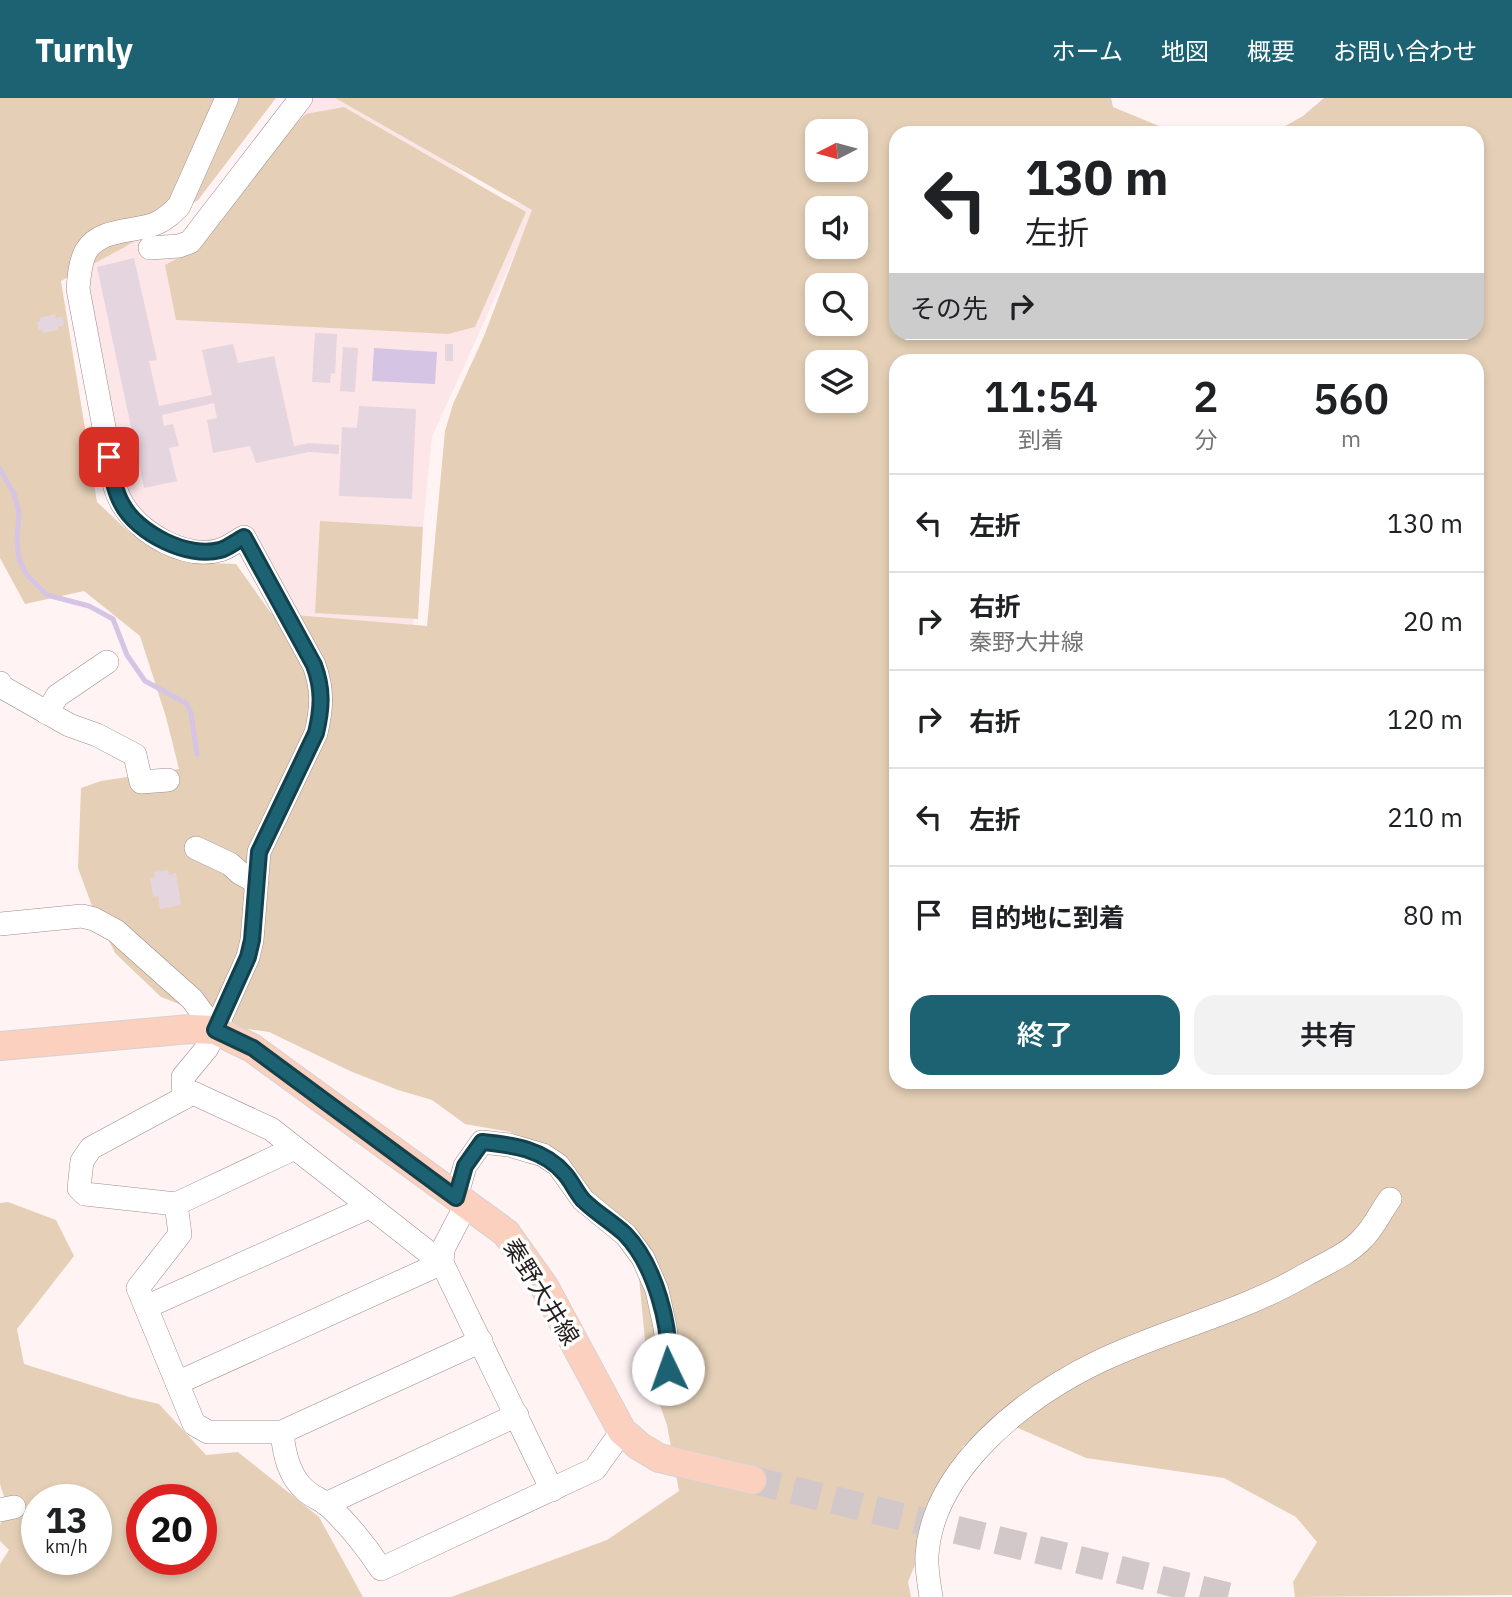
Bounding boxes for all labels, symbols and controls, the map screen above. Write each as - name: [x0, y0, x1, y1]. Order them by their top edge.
- text: Turnly: [35, 28, 133, 71]
- text: ホーム: [1052, 35, 1123, 67]
- text: 地図: [1161, 35, 1209, 67]
- text: 概要: [1247, 35, 1295, 67]
- text: お問い合わせ: [1333, 35, 1477, 67]
- north arrow: [805, 119, 868, 182]
- map controls: [805, 119, 868, 413]
- text: 130 m: [1025, 145, 1169, 208]
- icon: left: [910, 154, 1001, 245]
- button: sound: [805, 196, 868, 259]
- text: 左折: [1025, 211, 1089, 253]
- button: search: [805, 273, 868, 336]
- icon: right: [1002, 287, 1040, 325]
- text: その先: [910, 291, 988, 325]
- button: layers: [805, 350, 868, 413]
- text: 11:54: [984, 369, 1098, 424]
- text: 2: [1193, 369, 1218, 424]
- text: 560: [1313, 371, 1389, 426]
- text: m: [1341, 423, 1361, 453]
- text: 到着: [1018, 424, 1064, 454]
- text: 分: [1194, 424, 1217, 454]
- pin: [79, 427, 139, 487]
- icon: arrive: [90, 438, 128, 476]
- icon: left: [910, 504, 948, 542]
- text: 130 m: [1387, 506, 1463, 540]
- text: 左折: [969, 508, 1021, 542]
- text: 右折: [969, 589, 1021, 623]
- icon: right: [910, 602, 948, 640]
- text: 20 m: [1403, 604, 1463, 638]
- text: 秦野大井線: [969, 626, 1084, 656]
- icon: right: [910, 700, 948, 738]
- text: 120 m: [1387, 702, 1463, 736]
- text: 右折: [969, 704, 1021, 738]
- icon: left: [910, 798, 948, 836]
- text: 210 m: [1387, 800, 1463, 834]
- text: 左折: [969, 802, 1021, 836]
- icon: arrive: [910, 896, 948, 934]
- text: 80 m: [1403, 898, 1463, 932]
- text: 目的地に到着: [969, 900, 1125, 934]
- button: 終了: [910, 995, 1180, 1075]
- button: 共有: [1194, 995, 1463, 1075]
- street label: 秦野大井線: [496, 1232, 587, 1351]
- position arrow: [631, 1332, 705, 1406]
- speed limit sign: 20: [126, 1484, 217, 1575]
- text: 13: [45, 1497, 88, 1543]
- text: km/h: [45, 1535, 88, 1558]

